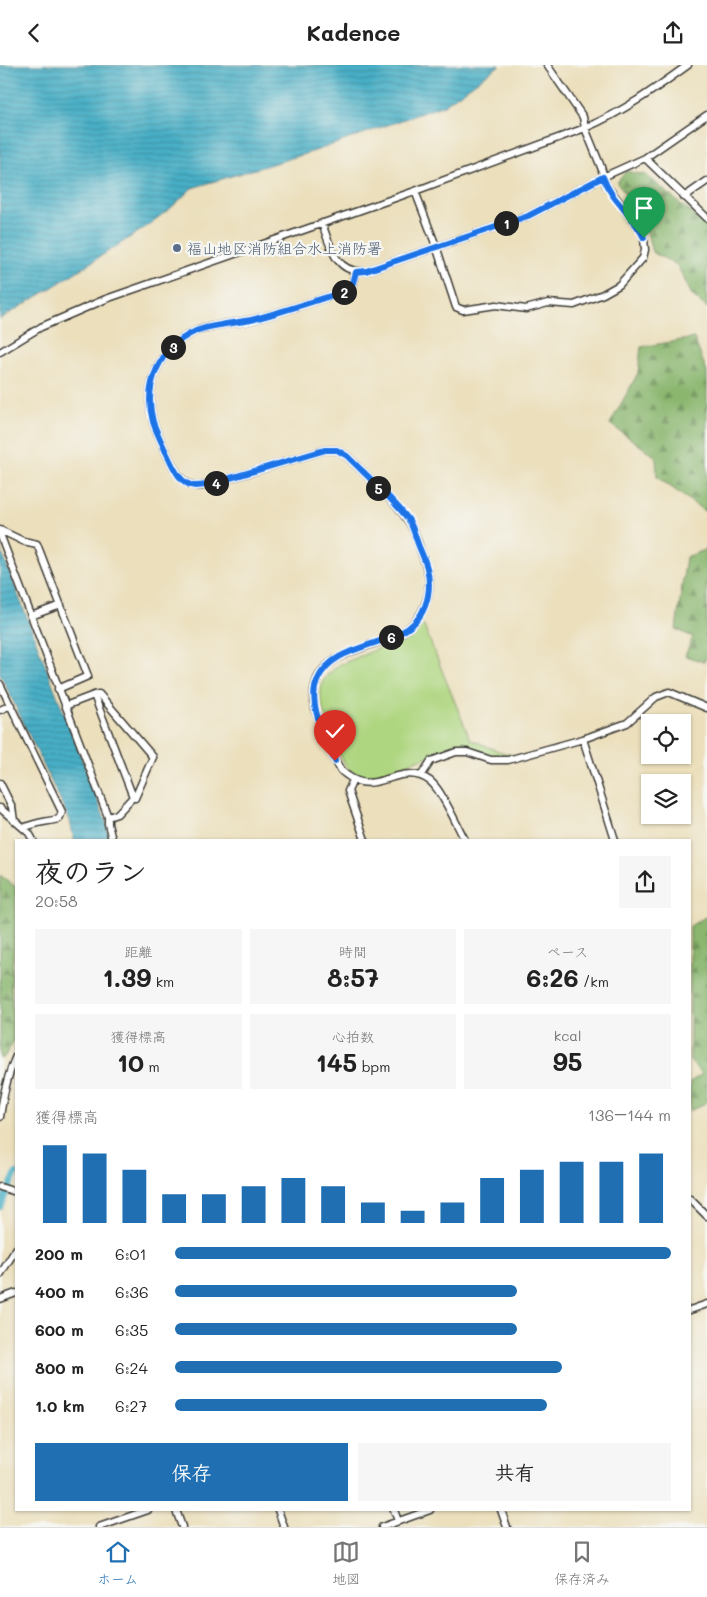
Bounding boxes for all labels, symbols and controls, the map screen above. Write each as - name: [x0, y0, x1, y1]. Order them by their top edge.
- text: Kadence: [307, 18, 400, 47]
- icon: back: [20, 19, 48, 47]
- icon: share: [659, 19, 687, 47]
- pin: [623, 187, 665, 238]
- icon: arrive: [630, 194, 658, 222]
- pin: 1: [494, 211, 518, 235]
- text: 1: [503, 214, 510, 233]
- place label: 福山地区消防組合水上消防署: [187, 238, 382, 258]
- marker: 福山地区消防組合水上消防署: [171, 242, 183, 254]
- pin: 2: [332, 279, 356, 305]
- text: 2: [341, 283, 348, 302]
- pin: 3: [160, 335, 186, 359]
- text: 3: [169, 338, 178, 357]
- pin: 4: [204, 471, 228, 495]
- text: 4: [212, 474, 221, 493]
- pin: 5: [366, 475, 390, 501]
- text: 5: [374, 479, 383, 498]
- pin: 6: [378, 625, 404, 649]
- text: 6: [387, 628, 396, 647]
- pin: [314, 710, 356, 761]
- map controls: [641, 714, 691, 824]
- button: locate: [641, 714, 691, 764]
- icon: check: [321, 717, 349, 745]
- button: layers: [641, 774, 691, 824]
- text: 夜のラン: [35, 853, 147, 889]
- button: share: [619, 856, 671, 908]
- text: 20:58: [35, 890, 78, 911]
- text: 距離: [124, 942, 152, 961]
- text: 時間: [339, 942, 367, 961]
- text: ペース: [547, 942, 588, 961]
- text: 1.39: [102, 961, 151, 993]
- text: 8:57: [327, 961, 379, 993]
- text: 6:26: [526, 961, 579, 993]
- text: km: [151, 972, 174, 991]
- text: /km: [579, 972, 609, 991]
- text: kcal: [554, 1026, 582, 1045]
- text: 獲得標高: [110, 1027, 166, 1046]
- text: 心拍数: [332, 1027, 374, 1046]
- text: 95: [553, 1045, 582, 1077]
- text: 10: [117, 1046, 144, 1078]
- text: 145: [316, 1046, 357, 1078]
- text: m: [144, 1057, 160, 1076]
- text: bpm: [357, 1057, 390, 1076]
- text: 136–144 m: [588, 1104, 671, 1125]
- text: 獲得標高: [35, 1106, 99, 1127]
- text: 200 m: [35, 1243, 83, 1264]
- text: 6:01: [115, 1243, 147, 1264]
- text: 400 m: [35, 1281, 84, 1302]
- text: 6:36: [115, 1281, 149, 1302]
- text: 600 m: [35, 1319, 84, 1340]
- text: 6:35: [115, 1319, 148, 1340]
- text: 800 m: [35, 1357, 84, 1378]
- text: 6:24: [115, 1357, 148, 1378]
- text: 1.0 km: [35, 1395, 84, 1416]
- text: 6:27: [115, 1395, 147, 1416]
- button: 保存: [35, 1443, 348, 1501]
- button: 共有: [358, 1443, 671, 1501]
- tab: ホーム: [97, 1538, 138, 1588]
- tab: 地図: [332, 1538, 360, 1588]
- tab: 保存済み: [554, 1538, 610, 1588]

